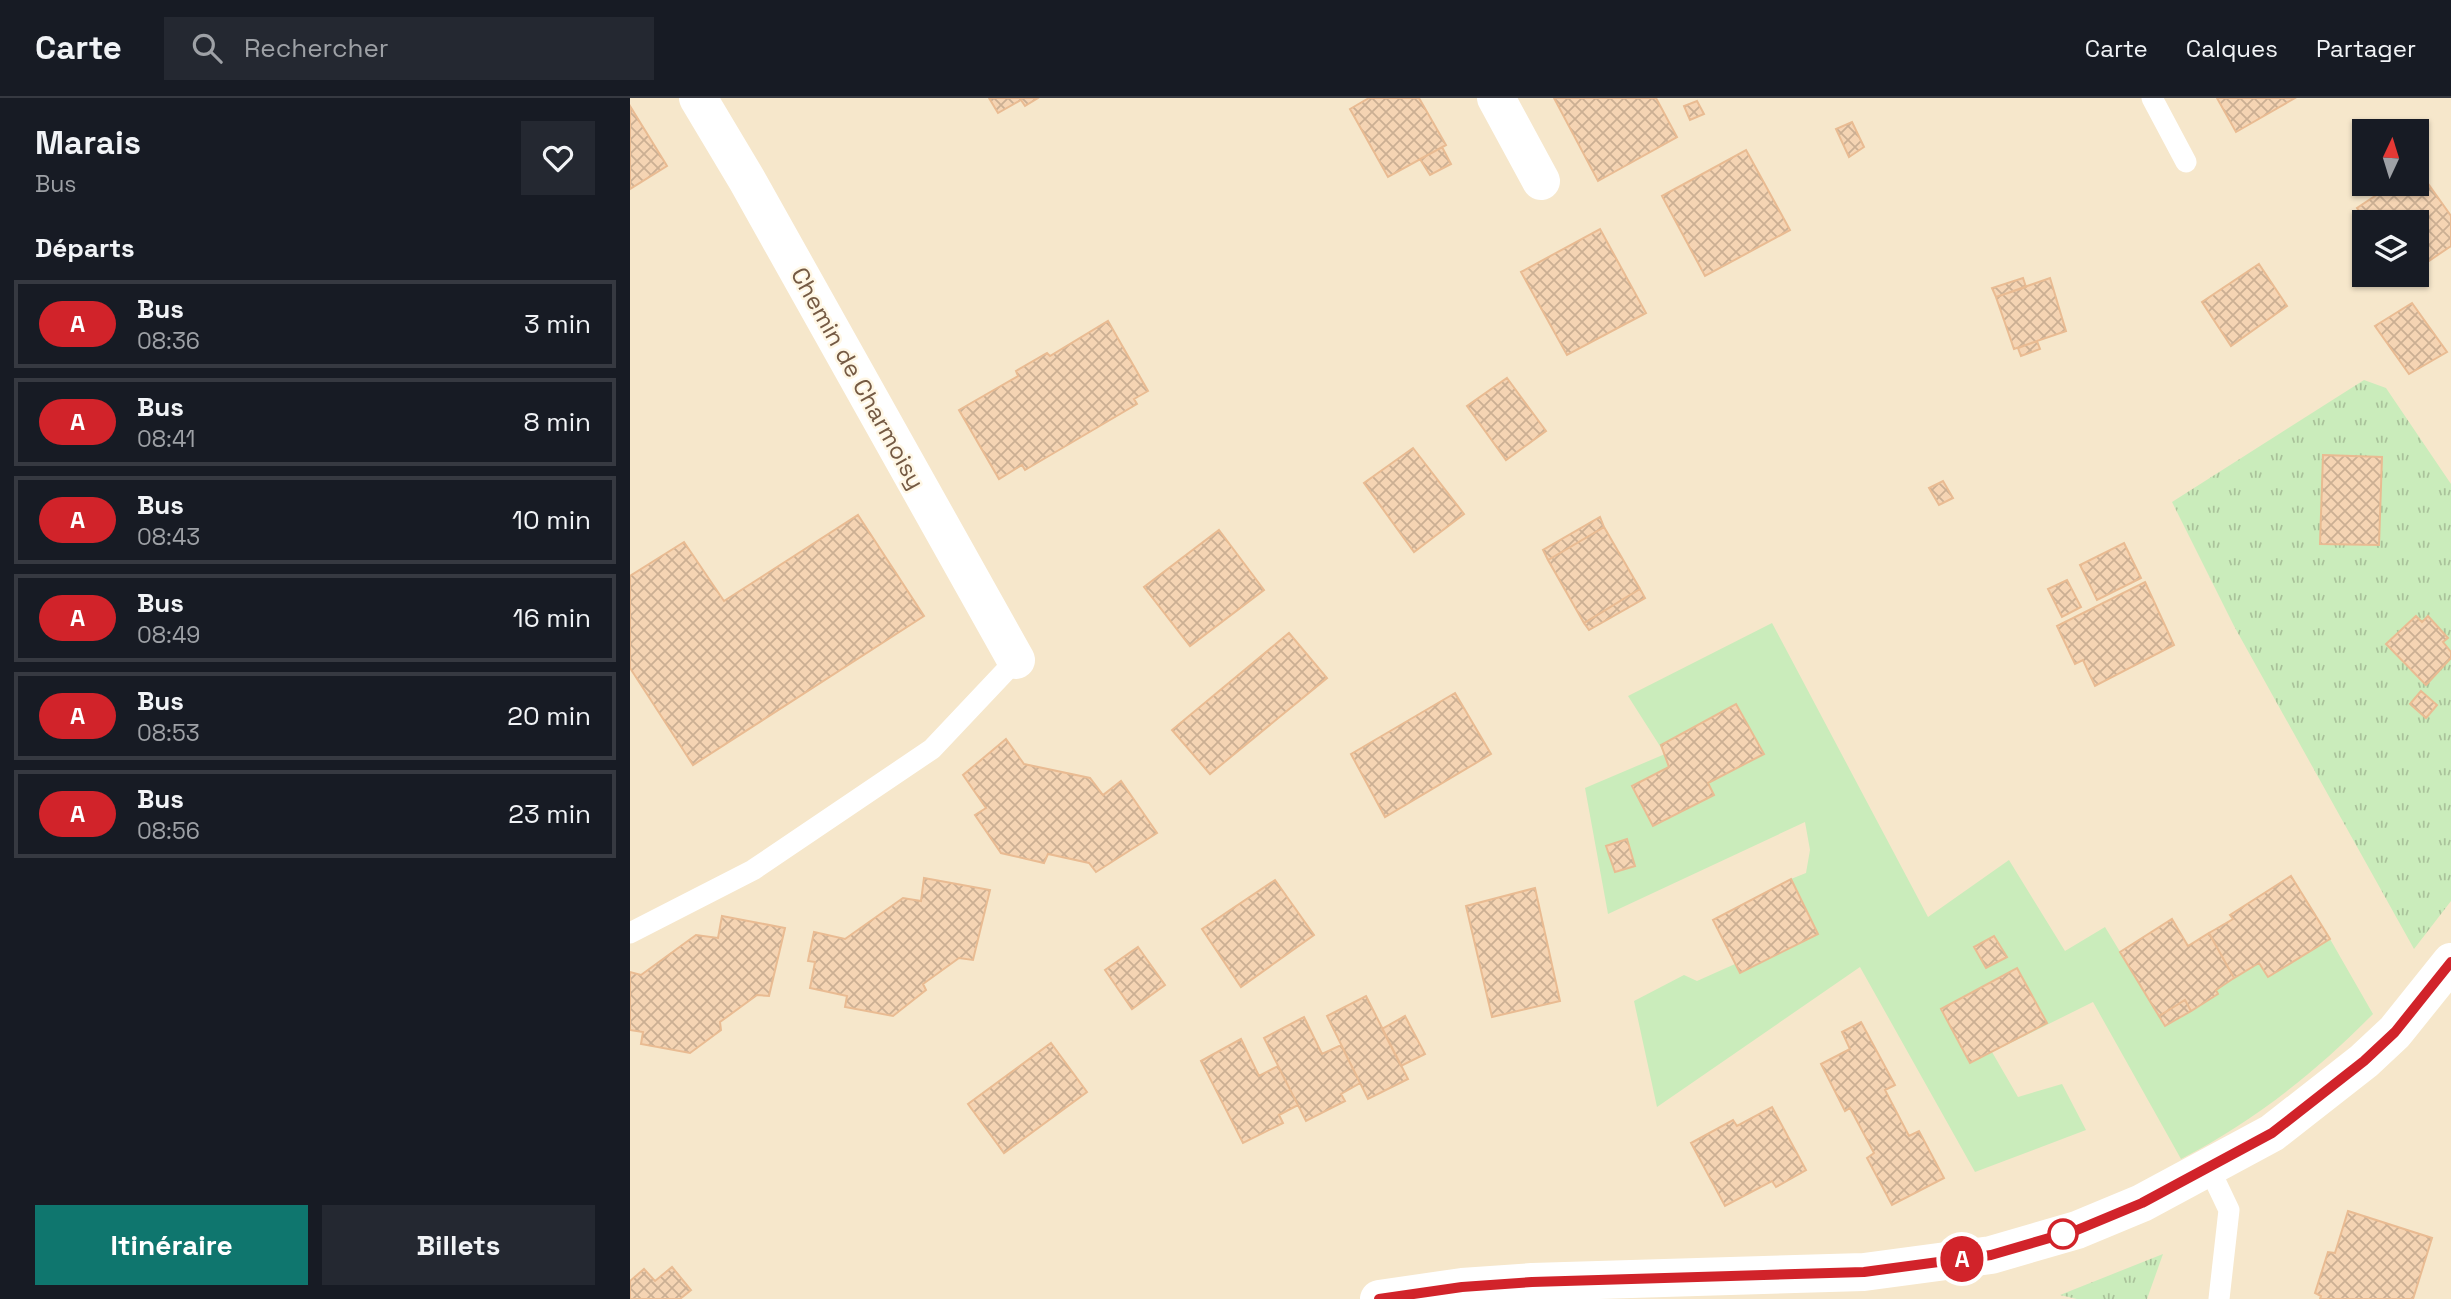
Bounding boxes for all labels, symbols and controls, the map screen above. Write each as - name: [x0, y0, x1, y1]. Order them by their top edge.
- search box: [164, 17, 654, 80]
- text: Carte: [35, 27, 122, 69]
- icon: search: [188, 29, 226, 67]
- text: Rechercher: [244, 31, 389, 65]
- text: Carte: [2085, 33, 2148, 64]
- text: Calques: [2186, 33, 2278, 64]
- text: Partager: [2316, 33, 2416, 64]
- north arrow: [2352, 119, 2429, 196]
- map controls: [2352, 119, 2429, 287]
- button: heart: [521, 121, 595, 195]
- text: Marais: [35, 122, 141, 164]
- text: Bus: [35, 169, 76, 199]
- button: layers: [2352, 210, 2429, 287]
- text: Départs: [35, 231, 135, 265]
- street label: Chemin de Charmoisy: [784, 261, 932, 495]
- text: Bus: [137, 292, 184, 326]
- text: 3 min: [524, 307, 591, 341]
- text: A: [70, 308, 85, 339]
- text: 08:36: [137, 326, 200, 356]
- text: Bus: [137, 390, 184, 424]
- text: 8 min: [523, 405, 591, 439]
- text: A: [70, 406, 85, 437]
- text: 08:41: [137, 424, 195, 454]
- text: Bus: [137, 488, 184, 522]
- text: 10 min: [512, 503, 591, 537]
- text: A: [70, 504, 85, 535]
- text: 08:43: [137, 522, 200, 552]
- text: Bus: [137, 586, 184, 620]
- text: 16 min: [513, 601, 591, 635]
- text: A: [70, 602, 85, 633]
- text: 08:49: [137, 620, 200, 650]
- text: Bus: [137, 684, 184, 718]
- text: 20 min: [507, 699, 591, 733]
- text: A: [70, 700, 85, 731]
- text: 08:53: [137, 718, 200, 748]
- text: Bus: [137, 782, 184, 816]
- text: 23 min: [508, 797, 591, 831]
- text: A: [70, 798, 85, 829]
- text: 08:56: [137, 816, 200, 846]
- button: Itinéraire: [35, 1205, 308, 1285]
- button: Billets: [322, 1205, 595, 1285]
- unlabelled marker: [2048, 1219, 2078, 1249]
- line badge: A: [1939, 1236, 1985, 1282]
- text: A: [1954, 1243, 1970, 1274]

